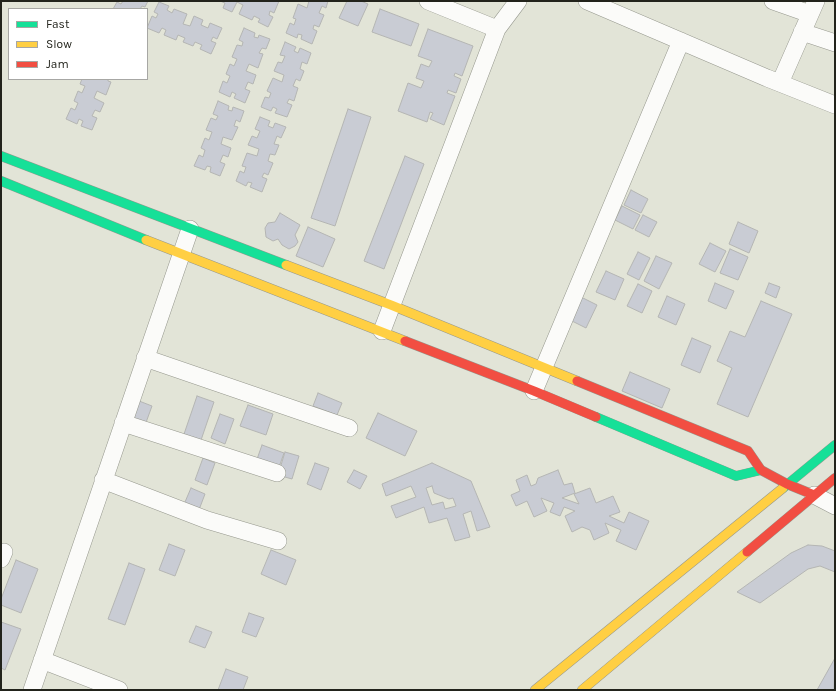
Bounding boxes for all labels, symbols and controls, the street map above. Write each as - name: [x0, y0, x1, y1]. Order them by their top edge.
- legend: [8, 8, 148, 80]
- text: Fast: [46, 17, 69, 31]
- text: Slow: [46, 37, 72, 51]
- text: Jam: [46, 57, 69, 71]

